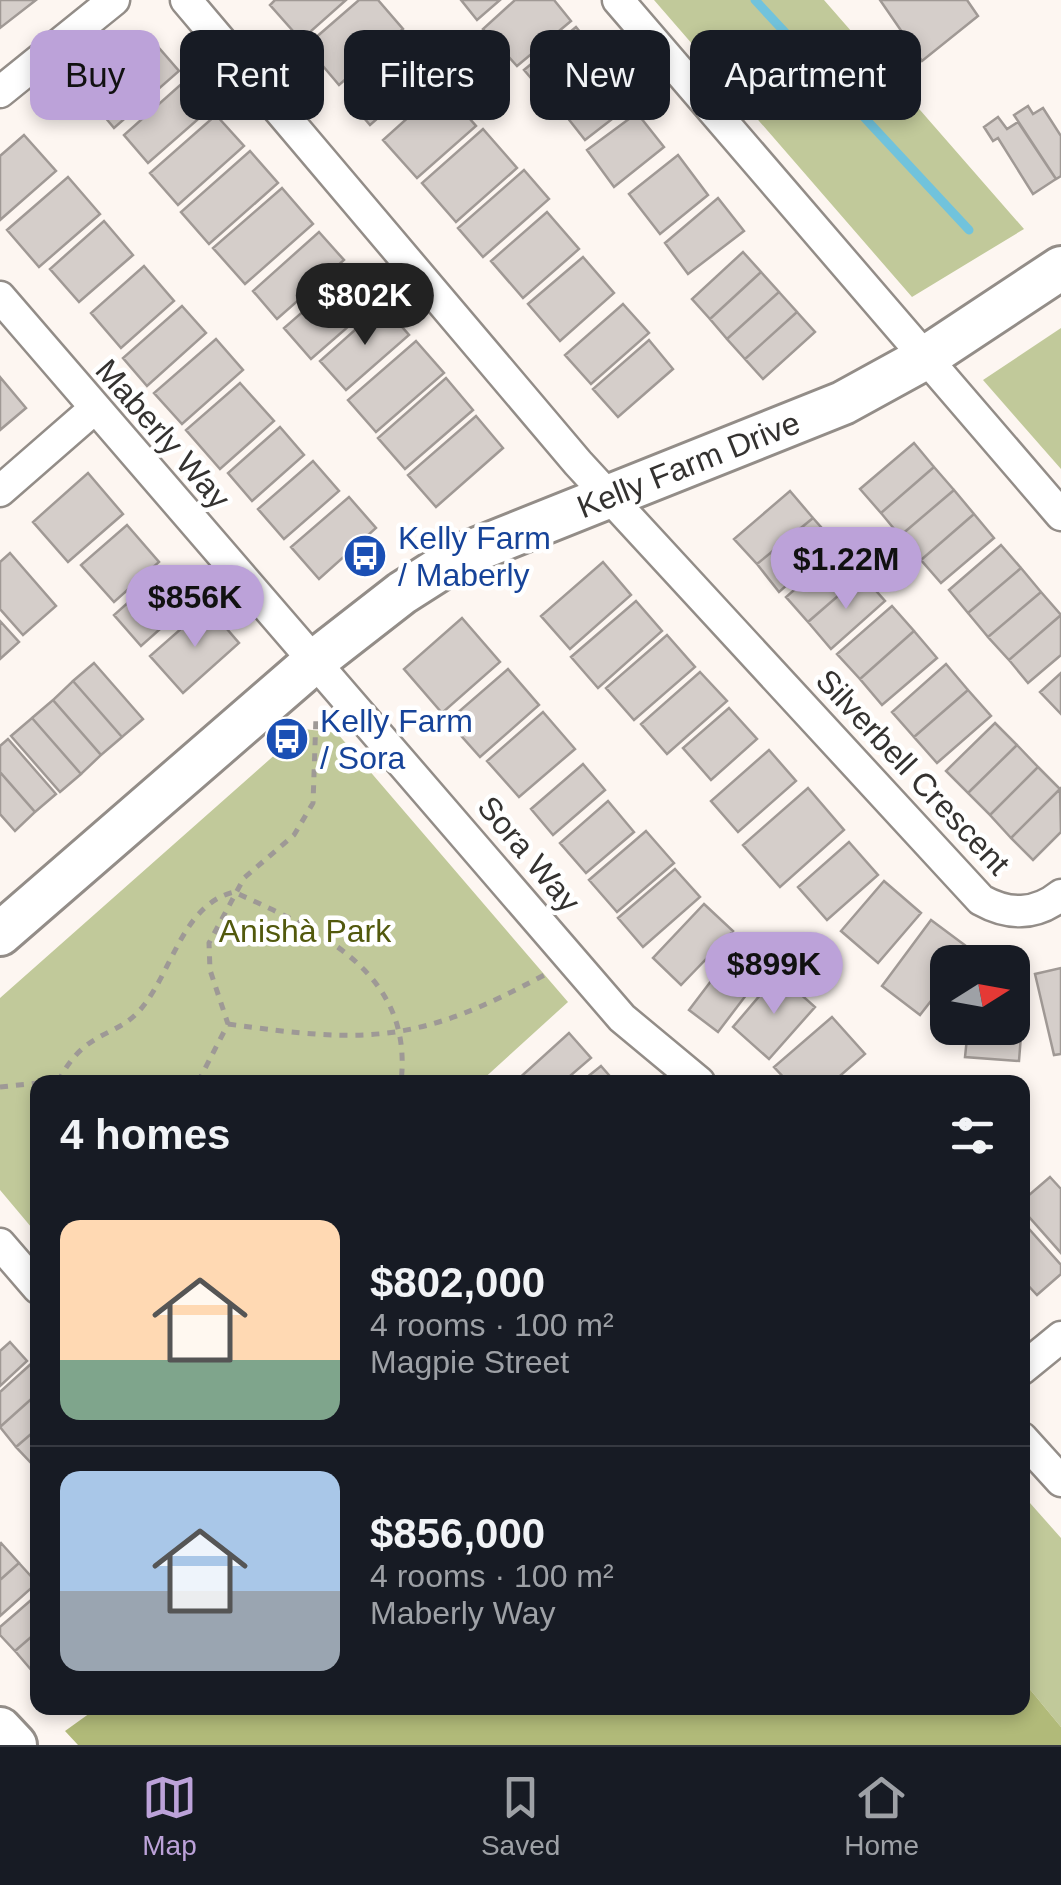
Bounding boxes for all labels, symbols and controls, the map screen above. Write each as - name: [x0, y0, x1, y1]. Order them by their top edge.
- chip: Buy: [30, 30, 160, 120]
- chip: Rent: [180, 30, 324, 120]
- chip: Filters: [344, 30, 510, 120]
- chip: New: [530, 30, 670, 120]
- chip: Apartment: [690, 30, 921, 120]
- pin: $802K: [295, 263, 435, 348]
- text: $802K: [318, 277, 412, 313]
- street label: Maberly Way: [89, 352, 237, 516]
- street label: Kelly Farm Drive: [572, 404, 805, 525]
- place label: Kelly Farm / Maberly: [398, 520, 551, 593]
- pin: $1.22M: [765, 527, 927, 612]
- bus stop icon: Kelly Farm / Maberly: [342, 533, 388, 579]
- text: $1.22M: [793, 541, 899, 577]
- pin: $856K: [125, 565, 265, 650]
- text: $856K: [148, 579, 242, 615]
- street label: Silverbell Crescent: [809, 662, 1017, 882]
- place label: Kelly Farm / Sora: [320, 703, 473, 776]
- bus stop icon: Kelly Farm / Sora: [264, 716, 310, 762]
- street label: Sora Way: [470, 789, 588, 919]
- park label: Anishà Park: [219, 913, 392, 949]
- pin: $899K: [704, 932, 844, 1017]
- north arrow: [930, 945, 1030, 1045]
- map controls: [930, 945, 1030, 1045]
- text: $899K: [727, 946, 821, 982]
- icon: filters: [945, 1108, 1000, 1163]
- text: 4 homes: [60, 1111, 230, 1158]
- text: $802,000: [370, 1259, 545, 1306]
- icon: home: [140, 1260, 260, 1380]
- text: 4 rooms · 100 m²: [370, 1307, 614, 1343]
- text: Magpie Street: [370, 1344, 569, 1380]
- text: $856,000: [370, 1510, 545, 1557]
- icon: home: [140, 1511, 260, 1631]
- text: 4 rooms · 100 m²: [370, 1558, 614, 1594]
- text: Maberly Way: [370, 1595, 556, 1631]
- tab: Map: [142, 1770, 197, 1862]
- tab: Saved: [481, 1770, 560, 1862]
- tab: Home: [844, 1770, 919, 1862]

